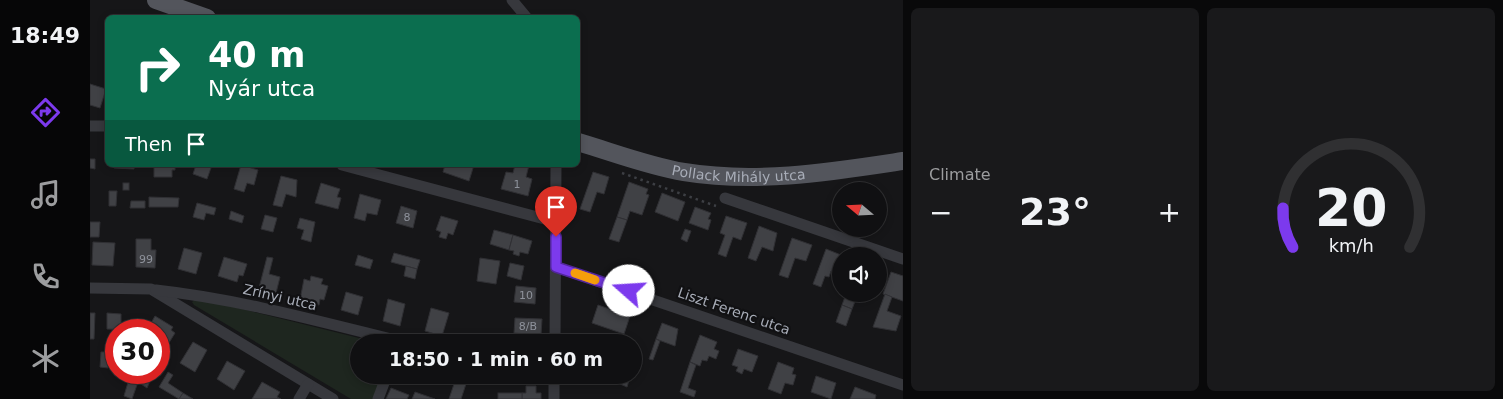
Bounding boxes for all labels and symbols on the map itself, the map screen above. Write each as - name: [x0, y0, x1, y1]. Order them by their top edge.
- street label: Pollack Mihály utca: [670, 162, 806, 185]
- house number: 1: [514, 178, 521, 191]
- north arrow: [832, 182, 888, 238]
- pin: [535, 186, 577, 237]
- house number: 8: [404, 211, 411, 224]
- house number: 99: [139, 253, 153, 266]
- position arrow: [602, 264, 654, 316]
- street label: Zrínyi utca: [241, 281, 319, 313]
- street label: Liszt Ferenc utca: [676, 284, 792, 338]
- house number: 10: [519, 289, 533, 302]
- speed limit sign: 30: [105, 319, 170, 384]
- house number: 8/B: [519, 320, 537, 333]

